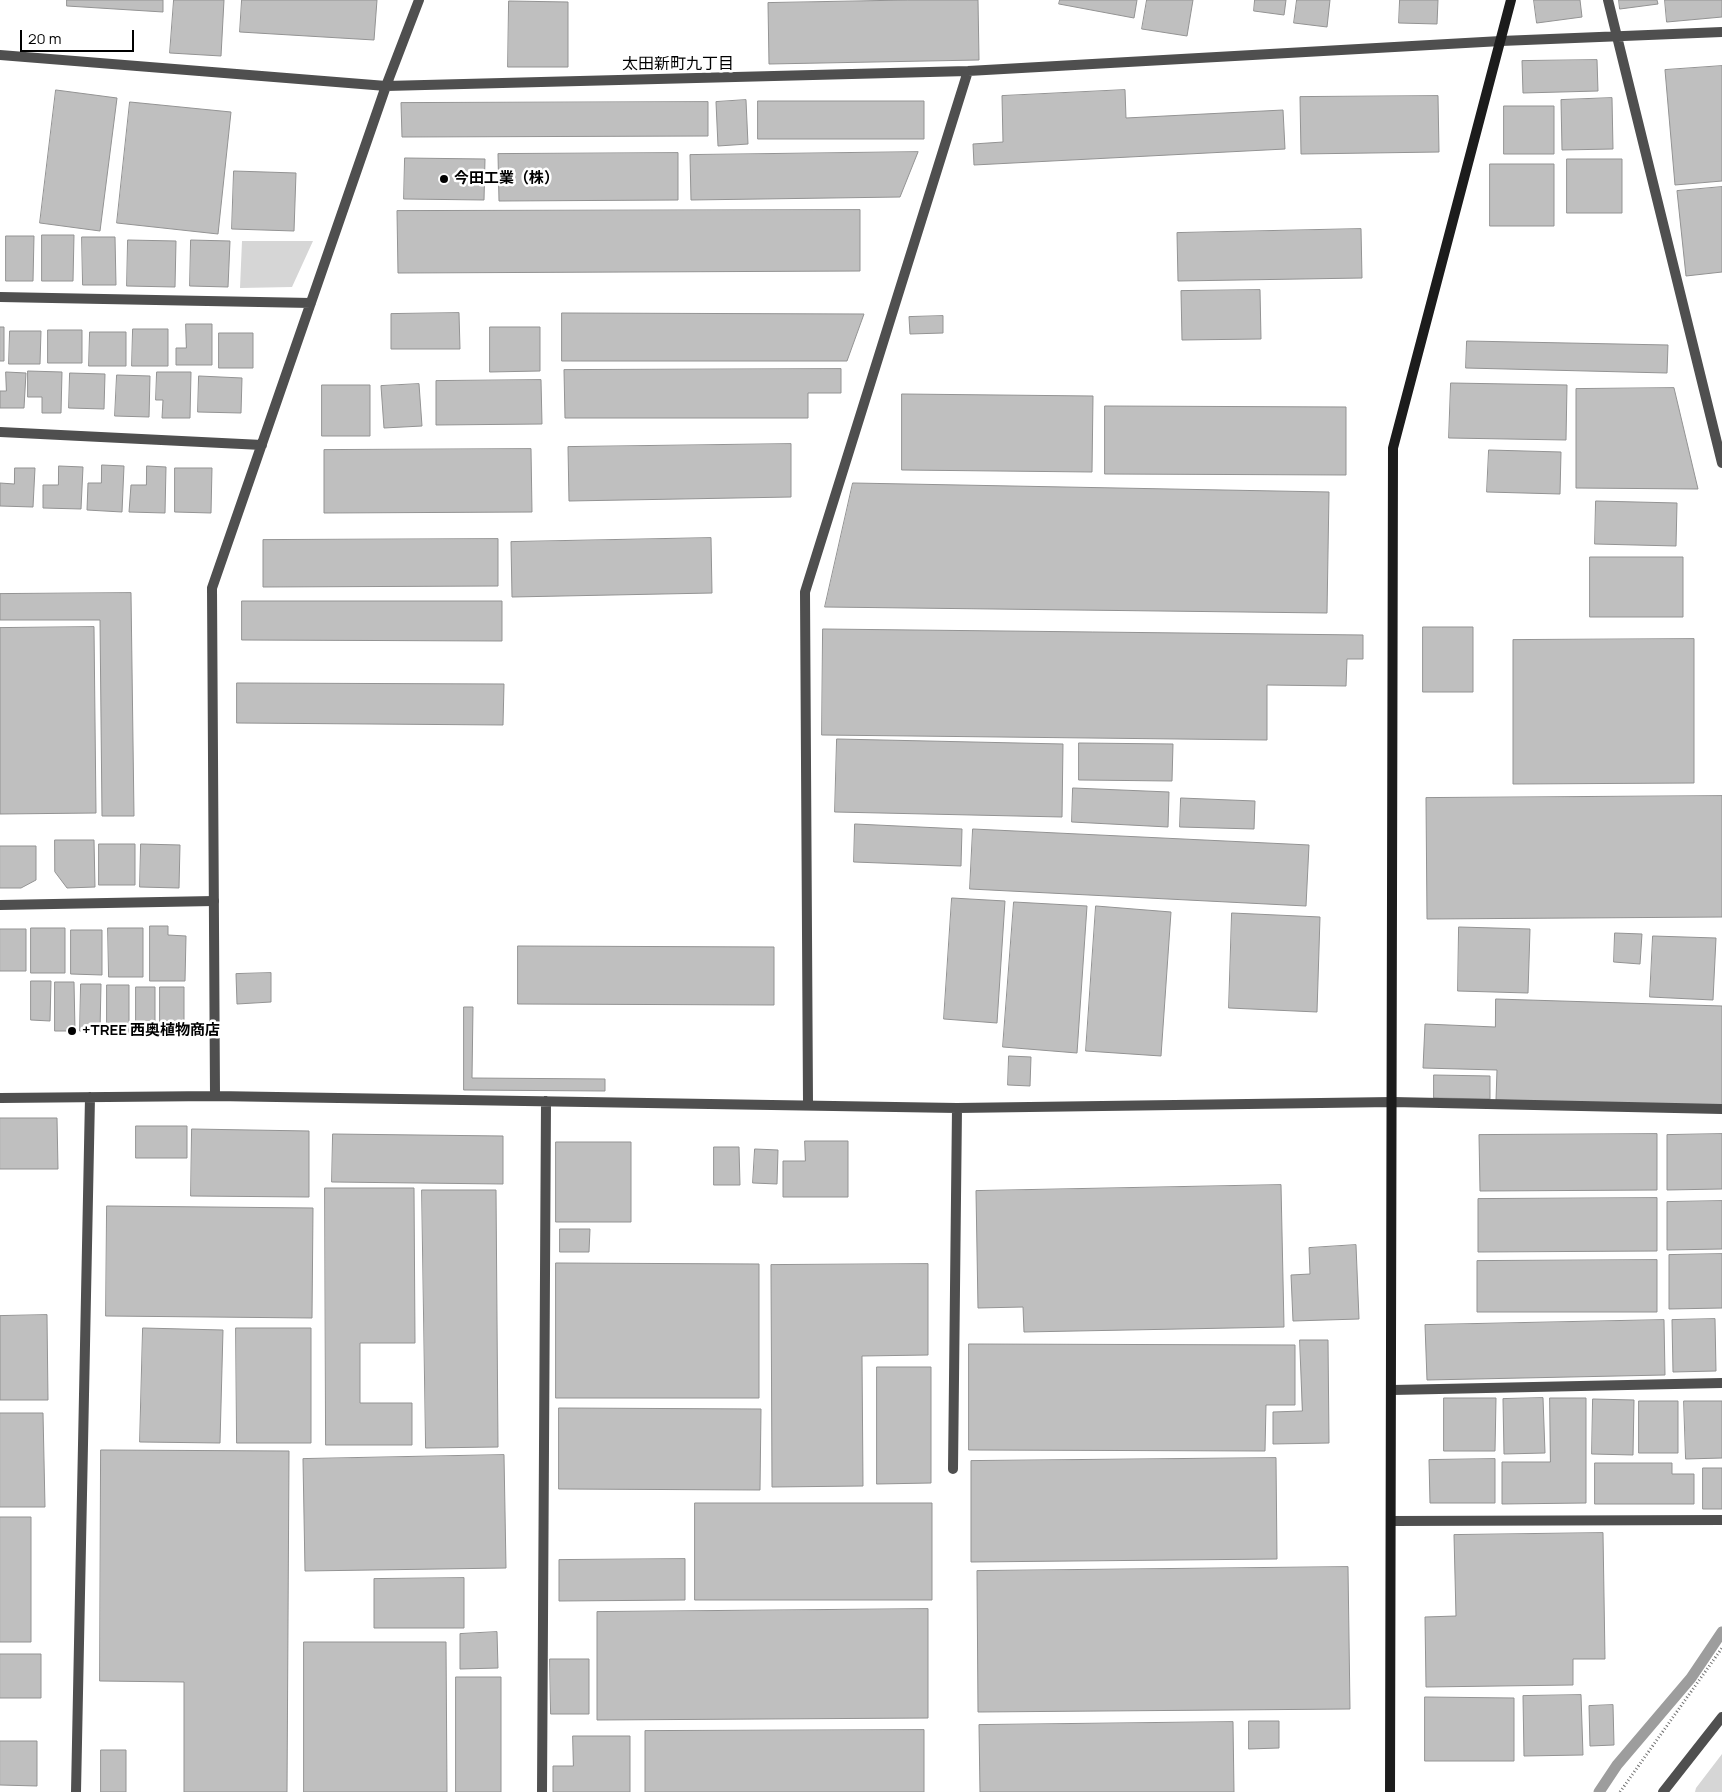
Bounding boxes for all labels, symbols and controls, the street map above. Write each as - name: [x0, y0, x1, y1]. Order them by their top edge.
- scale bar: [22, 20, 136, 52]
- text: 20 m: [28, 28, 61, 49]
- district label: 太田新町九丁目: [622, 55, 734, 75]
- place label: 今田工業（株）: [454, 170, 559, 188]
- marker: 今田工業（株）: [438, 173, 450, 185]
- place label: +TREE 西奥植物商店: [82, 1022, 220, 1040]
- marker: +TREE 西奥植物商店: [66, 1025, 78, 1037]

